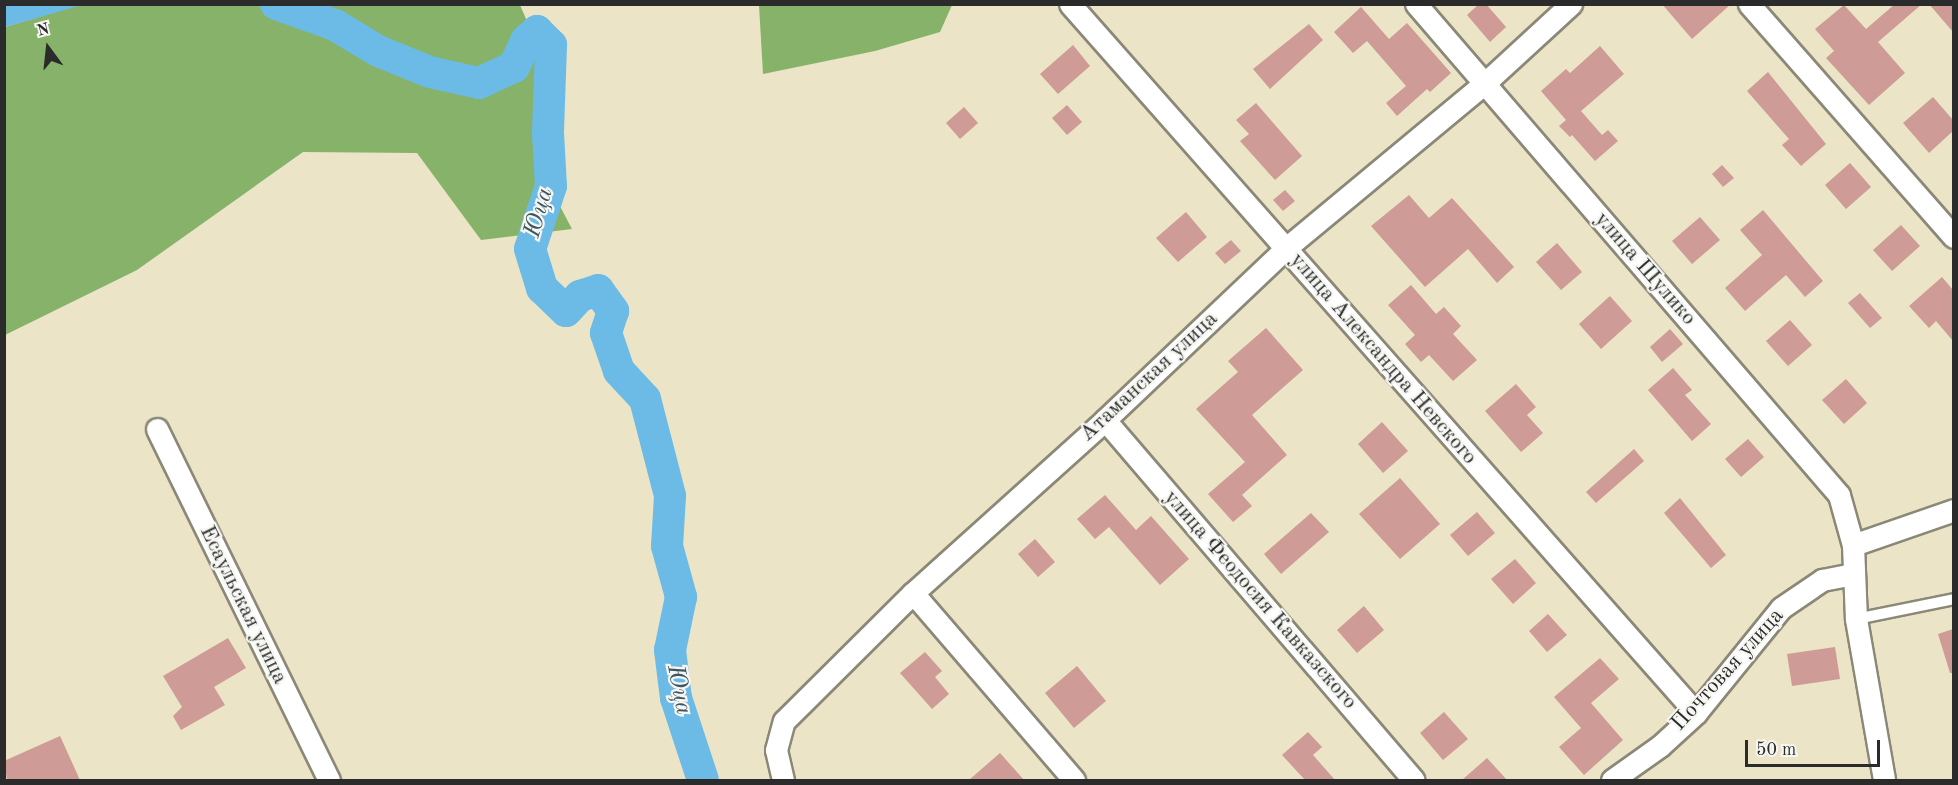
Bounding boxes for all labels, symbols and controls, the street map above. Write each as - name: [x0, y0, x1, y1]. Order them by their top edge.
- north arrow: [18, 18, 78, 78]
- text: N: [35, 21, 51, 40]
- water label: Юца: [519, 185, 561, 241]
- street label: улица Шулико: [1588, 207, 1702, 331]
- street label: улица Александра Невского: [1284, 248, 1482, 470]
- street label: Атаманская улица: [1075, 306, 1223, 448]
- street label: улица Феодосия Кавказского: [1158, 485, 1362, 715]
- street label: Есаульская улица: [193, 522, 293, 688]
- street label: Почтовая улица: [1666, 603, 1790, 737]
- water label: Юца: [659, 663, 697, 717]
- scale bar: [1748, 728, 1883, 766]
- text: 50 m: [1756, 741, 1796, 759]

